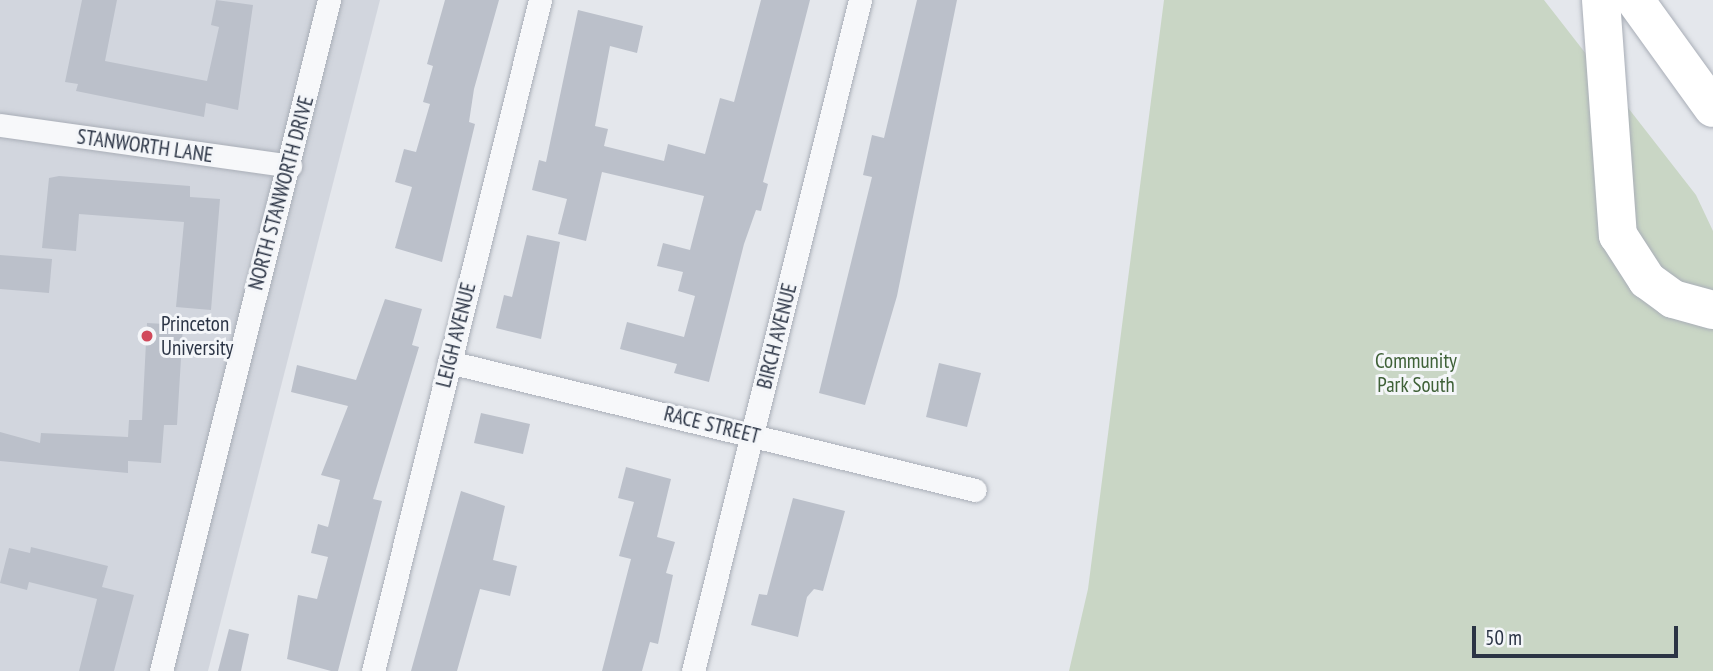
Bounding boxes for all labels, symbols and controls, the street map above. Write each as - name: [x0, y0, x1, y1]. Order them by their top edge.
- street label: NORTH STANWORTH DRIVE: [243, 93, 319, 293]
- street label: STANWORTH LANE: [75, 124, 215, 168]
- street label: LEIGH AVENUE: [431, 280, 481, 390]
- street label: BIRCH AVENUE: [752, 280, 802, 392]
- place label: Princeton University: [161, 311, 233, 361]
- marker: Princeton University: [139, 328, 155, 344]
- park label: Community Park South: [1375, 348, 1457, 398]
- street label: RACE STREET: [661, 401, 763, 449]
- scale bar: [1475, 612, 1682, 656]
- text: 50 m: [1485, 624, 1522, 651]

